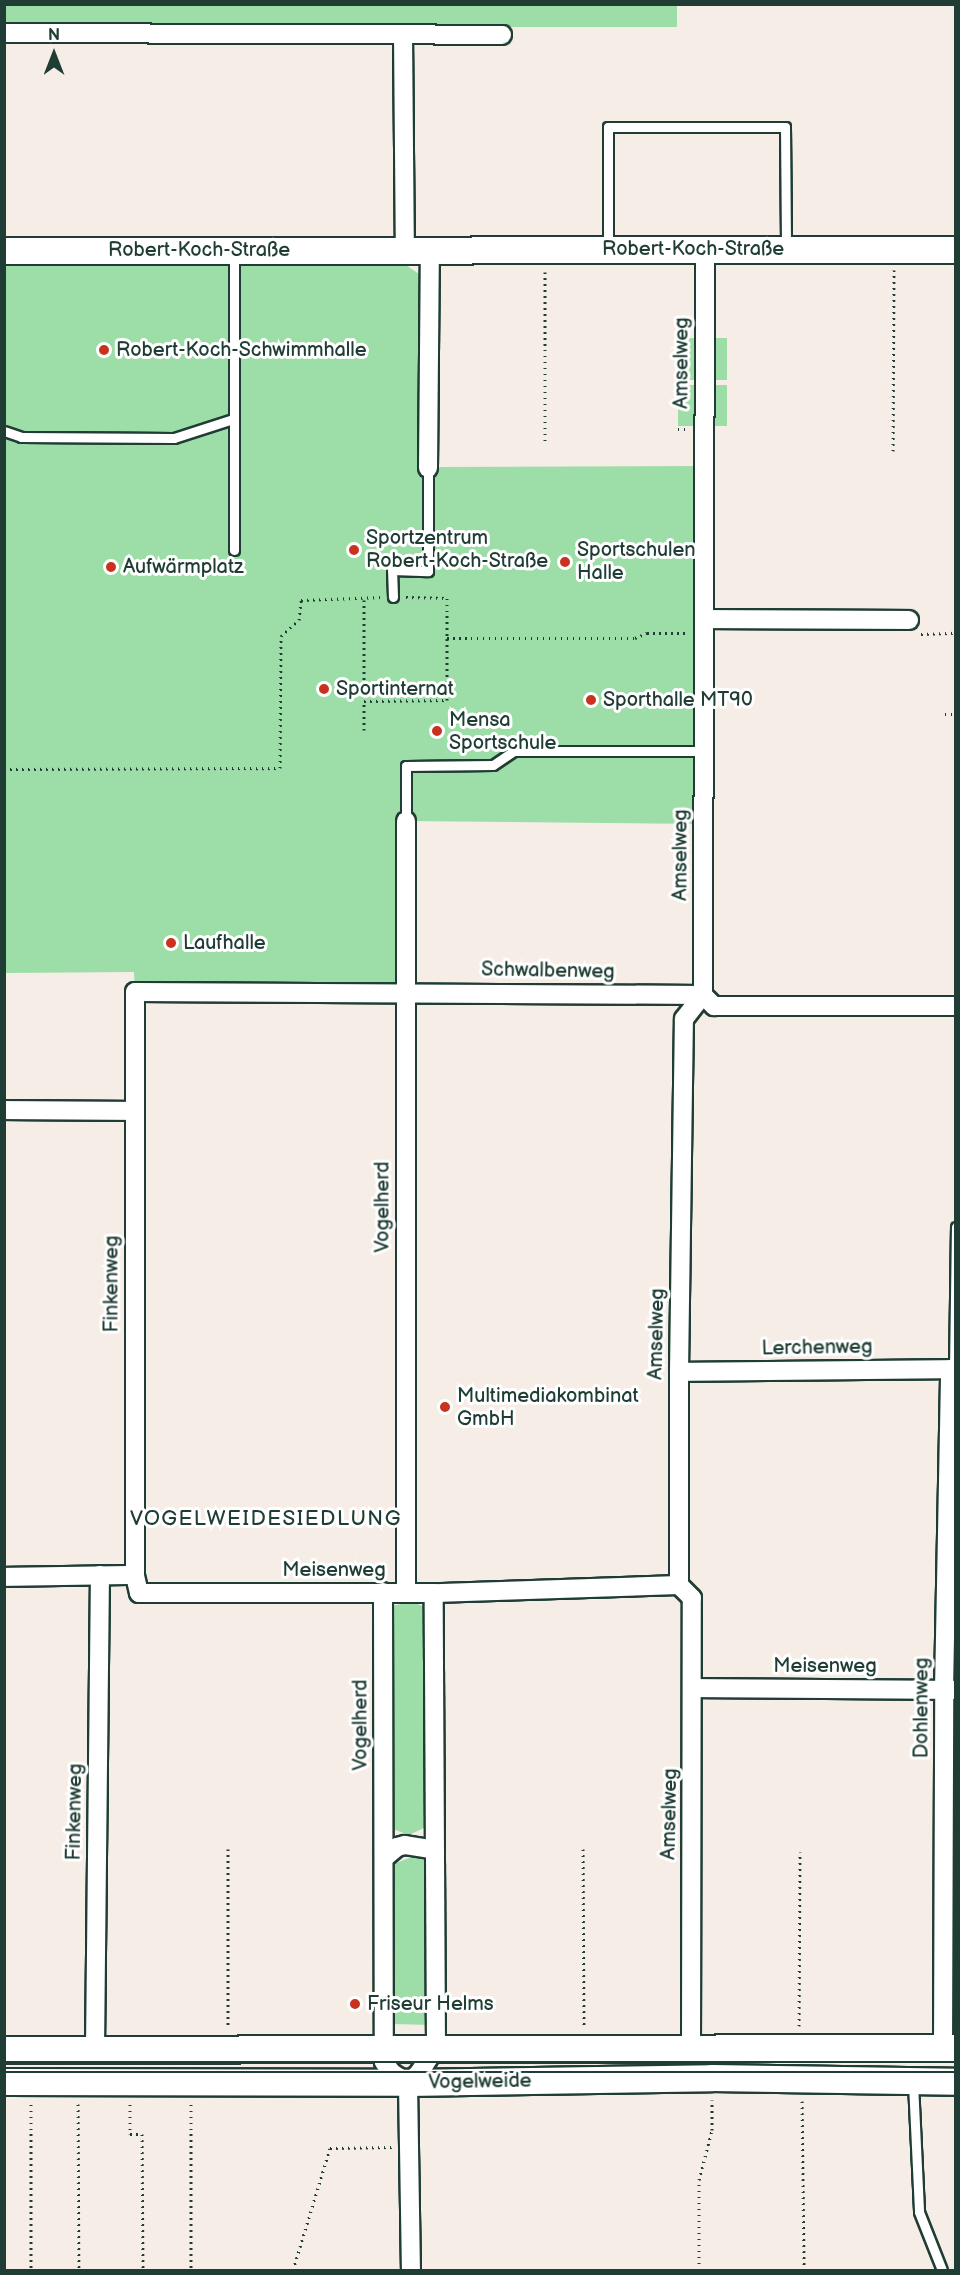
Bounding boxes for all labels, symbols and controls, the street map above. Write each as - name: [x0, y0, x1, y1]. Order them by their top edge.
- north arrow: [24, 24, 84, 84]
- text: N: [48, 26, 60, 45]
- street label: Robert-Koch-Straße: [602, 237, 784, 261]
- street label: Robert-Koch-Straße: [108, 238, 290, 262]
- street label: Amselweg: [670, 317, 694, 409]
- place label: Robert-Koch-Schwimmhalle: [116, 338, 366, 362]
- marker: Robert-Koch-Schwimmhalle: [97, 343, 111, 357]
- place label: Sportzentrum Robert-Koch-Straße: [366, 526, 548, 573]
- place label: Sportschulen Halle: [577, 538, 696, 585]
- marker: Sportzentrum Robert-Koch-Straße: [347, 543, 361, 557]
- place label: Aufwärmplatz: [123, 555, 244, 579]
- marker: Sportschulen Halle: [558, 555, 572, 569]
- marker: Aufwärmplatz: [104, 560, 118, 574]
- place label: Sportinternat: [336, 677, 454, 701]
- marker: Sportinternat: [317, 682, 331, 696]
- place label: Sporthalle MT90: [603, 688, 753, 712]
- marker: Sporthalle MT90: [584, 693, 598, 707]
- place label: Mensa Sportschule: [449, 708, 556, 755]
- marker: Mensa Sportschule: [430, 724, 444, 738]
- street label: Amselweg: [669, 809, 693, 901]
- place label: Laufhalle: [183, 931, 266, 955]
- marker: Laufhalle: [164, 936, 178, 950]
- street label: Schwalbenweg: [481, 958, 615, 984]
- street label: Vogelherd: [371, 1161, 395, 1253]
- street label: Finkenweg: [100, 1236, 124, 1332]
- street label: Amselweg: [644, 1288, 670, 1380]
- street label: Lerchenweg: [761, 1335, 873, 1361]
- place label: Multimediakombinat GmbH: [457, 1384, 639, 1431]
- marker: Multimediakombinat GmbH: [438, 1400, 452, 1414]
- district label: VOGELWEIDESIEDLUNG: [130, 1506, 402, 1532]
- street label: Meisenweg: [282, 1558, 386, 1582]
- street label: Meisenweg: [773, 1654, 877, 1678]
- street label: Dohlenweg: [910, 1658, 934, 1758]
- street label: Vogelherd: [349, 1679, 373, 1771]
- street label: Finkenweg: [62, 1763, 88, 1861]
- street label: Amselweg: [657, 1768, 683, 1860]
- place label: Friseur Helms: [367, 1992, 494, 2016]
- marker: Friseur Helms: [348, 1997, 362, 2011]
- street label: Vogelweide: [428, 2069, 532, 2095]

